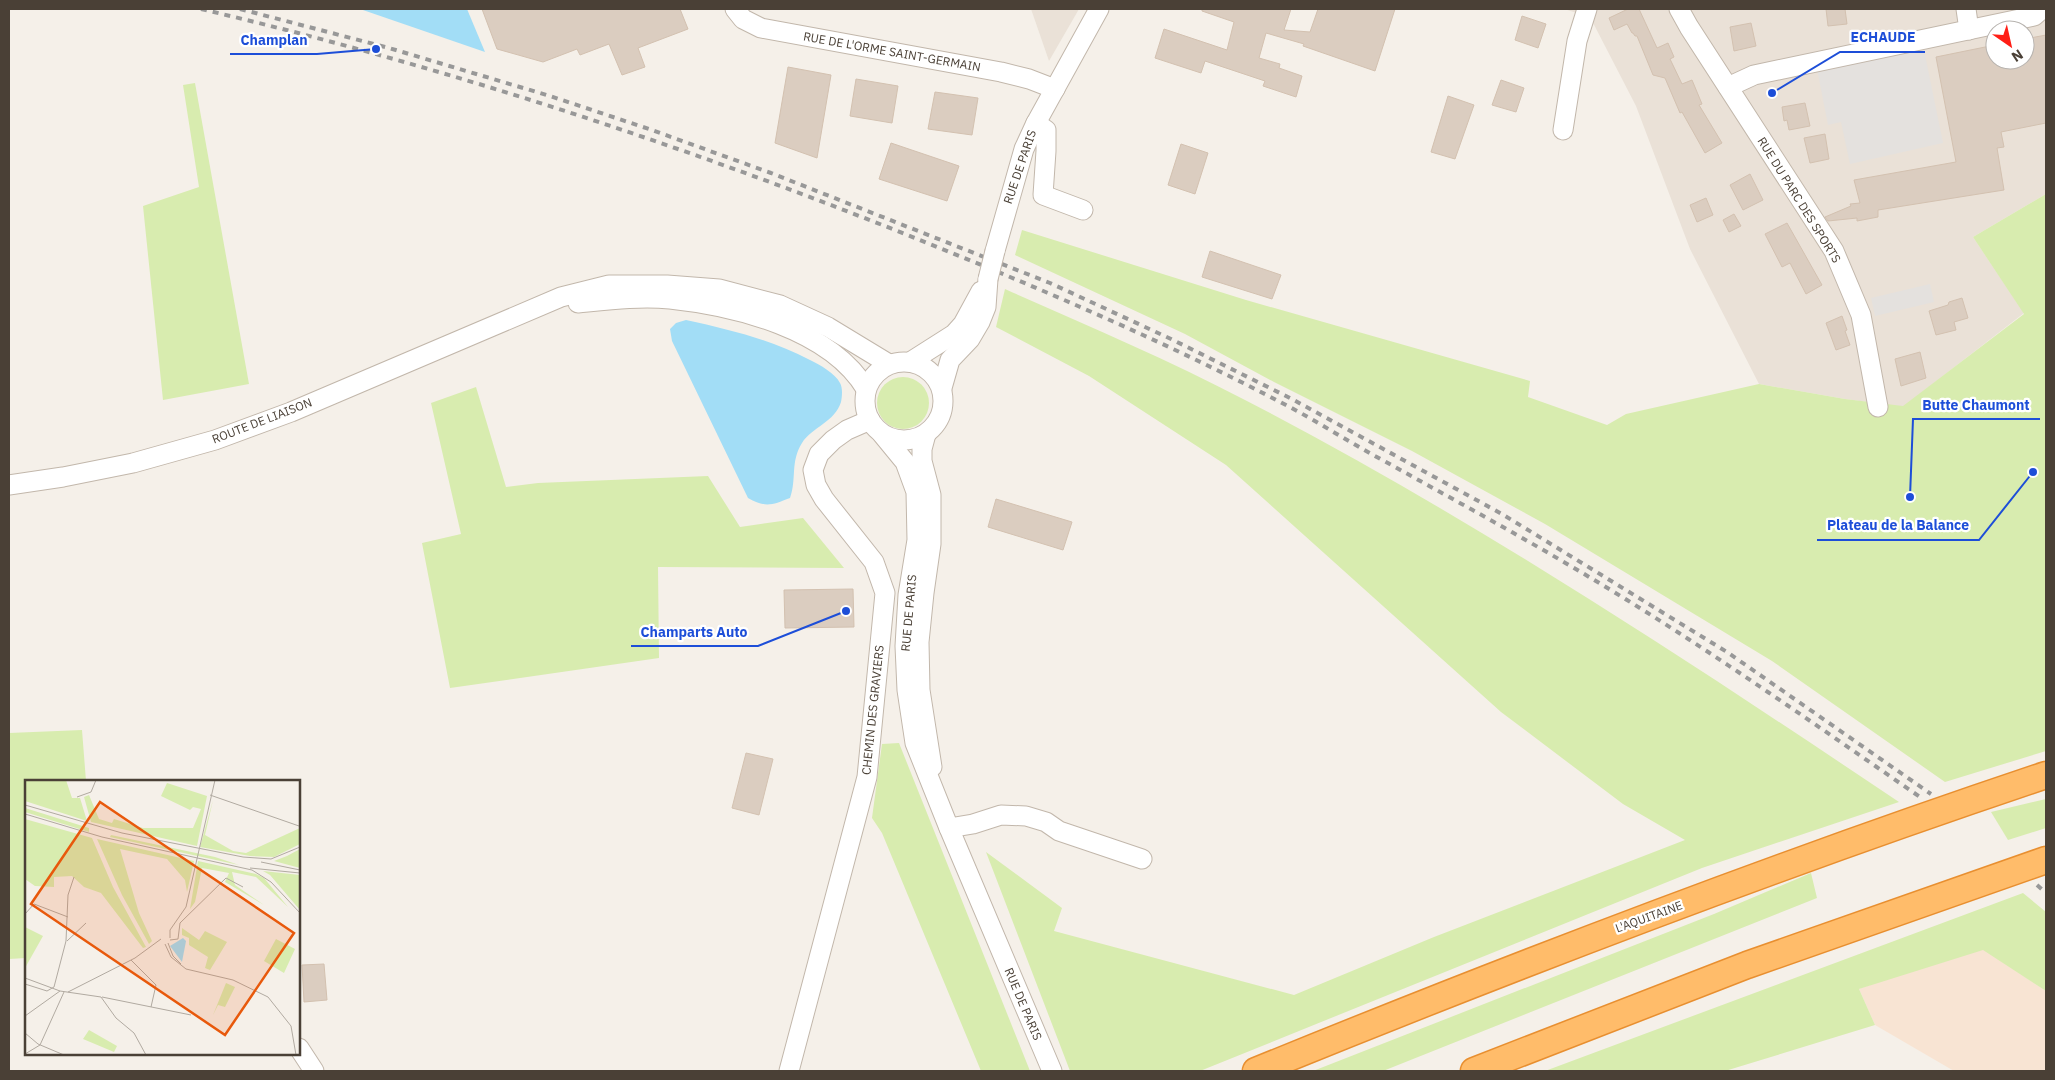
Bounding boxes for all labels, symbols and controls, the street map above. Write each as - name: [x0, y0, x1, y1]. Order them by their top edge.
- north arrow: [1985, 20, 2035, 70]
- callout: ECHAUDE: [1840, 23, 1925, 52]
- callout: Champlan: [230, 25, 317, 54]
- street label: RUE DE L'ORME SAINT-GERMAIN: [802, 28, 982, 75]
- text: ECHAUDE: [1851, 28, 1915, 46]
- text: Champlan: [240, 31, 308, 49]
- text: N: [2008, 45, 2027, 66]
- street label: RUE DE PARIS: [1000, 128, 1039, 206]
- street label: RUE DU PARC DES SPORTS: [1755, 134, 1844, 265]
- callout: Butte Chaumont: [1913, 390, 2040, 419]
- street label: ROUTE DE LIAISON: [210, 395, 314, 447]
- text: Butte Chaumont: [1922, 396, 2030, 414]
- callout: Plateau de la Balance: [1817, 511, 1979, 540]
- text: Plateau de la Balance: [1827, 516, 1969, 534]
- street label: RUE DE PARIS: [898, 574, 919, 652]
- callout: Champarts Auto: [631, 617, 758, 646]
- text: Champarts Auto: [641, 623, 748, 641]
- street label: CHEMIN DES GRAVIERS: [858, 644, 887, 776]
- inset map: [25, 780, 300, 1055]
- street label: L'AQUITAINE: [1613, 897, 1684, 936]
- street label: RUE DE PARIS: [1001, 965, 1045, 1042]

